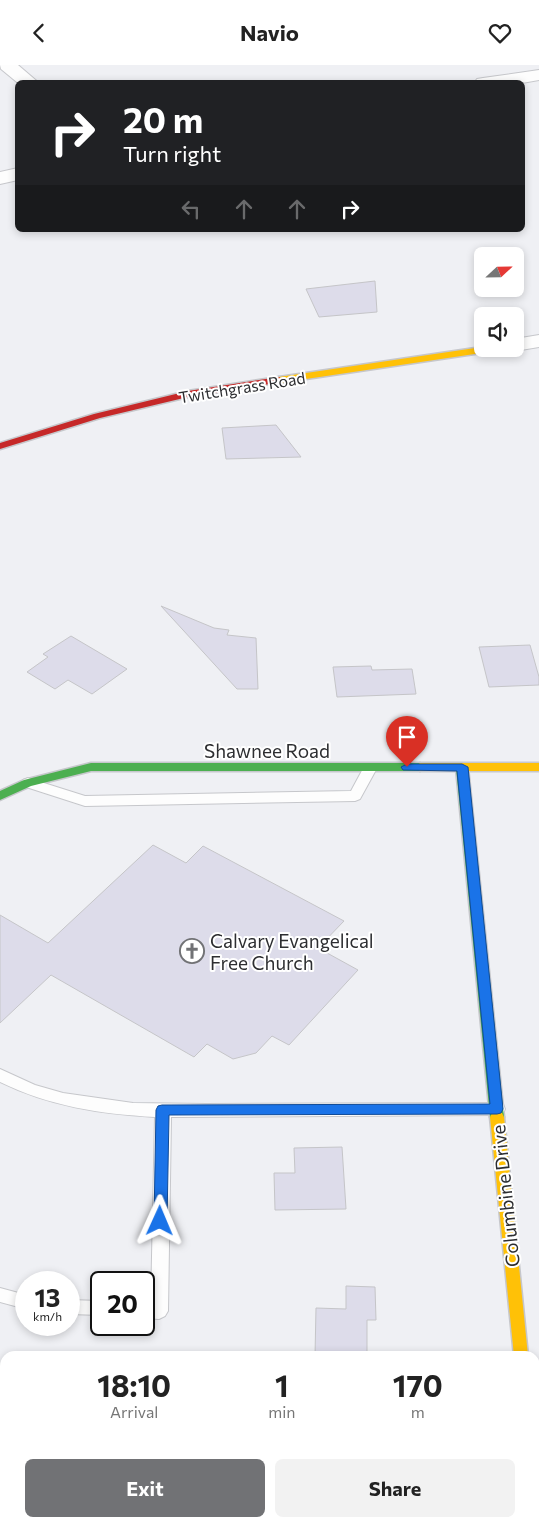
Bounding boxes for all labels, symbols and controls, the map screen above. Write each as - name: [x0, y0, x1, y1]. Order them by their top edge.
- icon: back: [25, 19, 53, 47]
- text: Navio: [240, 19, 299, 46]
- icon: heart: [486, 19, 514, 47]
- text: 20 m: [123, 97, 203, 140]
- icon: right: [40, 100, 105, 165]
- text: Turn right: [123, 140, 221, 167]
- icon: left: [177, 195, 205, 223]
- icon: ahead: [230, 195, 258, 223]
- icon: ahead: [283, 195, 311, 223]
- icon: right: [336, 195, 364, 223]
- north arrow: [474, 247, 524, 297]
- map controls: [474, 247, 524, 357]
- button: sound: [474, 307, 524, 357]
- street label: Twitchgrass Road: [177, 368, 307, 406]
- pin: [386, 716, 428, 767]
- icon: arrive: [393, 723, 421, 751]
- street label: Shawnee Road: [204, 739, 330, 762]
- place label: Calvary Evangelical Free Church: [210, 929, 374, 974]
- church icon: Calvary Evangelical Free Church: [179, 938, 205, 964]
- street label: Columbine Drive: [486, 1124, 524, 1268]
- position arrow: [133, 1194, 185, 1246]
- speed limit sign: 20: [90, 1271, 155, 1336]
- text: 13: [35, 1282, 60, 1312]
- text: km/h: [33, 1309, 62, 1323]
- text: 18:10: [97, 1366, 171, 1403]
- text: 1: [275, 1366, 289, 1403]
- text: 170: [393, 1366, 443, 1403]
- text: Arrival: [110, 1402, 158, 1421]
- text: min: [268, 1402, 295, 1421]
- text: m: [411, 1402, 425, 1421]
- button: Exit: [25, 1459, 265, 1517]
- button: Share: [275, 1459, 515, 1517]

